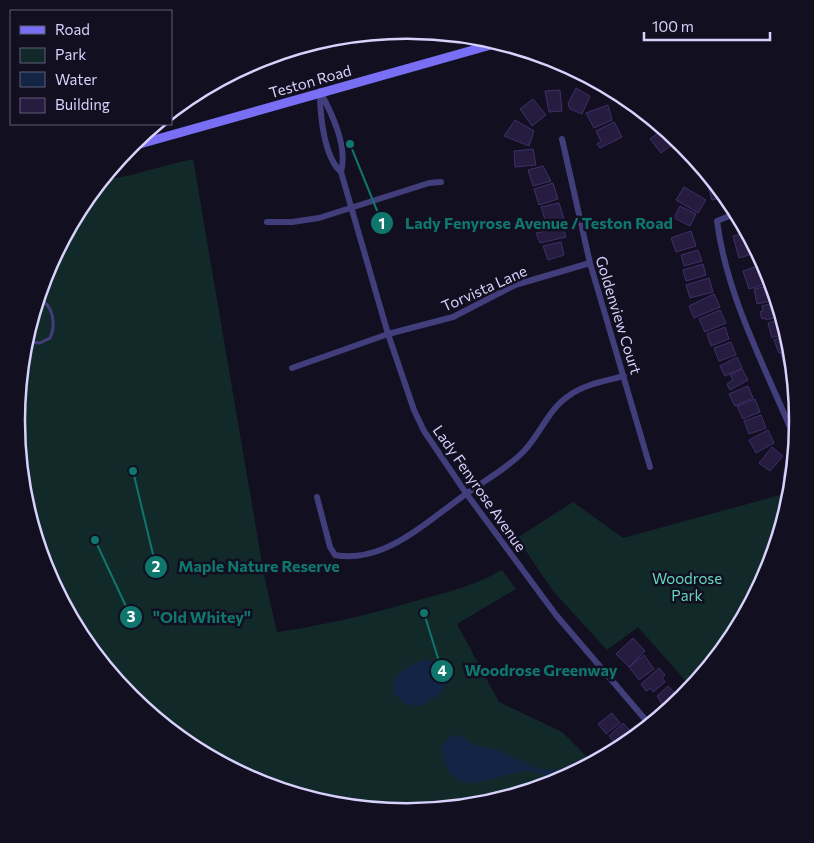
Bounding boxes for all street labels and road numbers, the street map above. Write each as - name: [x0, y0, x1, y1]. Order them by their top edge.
- street label: Teston Road: [267, 61, 353, 101]
- street label: Goldenview Court: [592, 254, 646, 376]
- street label: Torvista Lane: [439, 261, 530, 315]
- street label: Lady Fenyrose Avenue: [430, 421, 531, 555]

